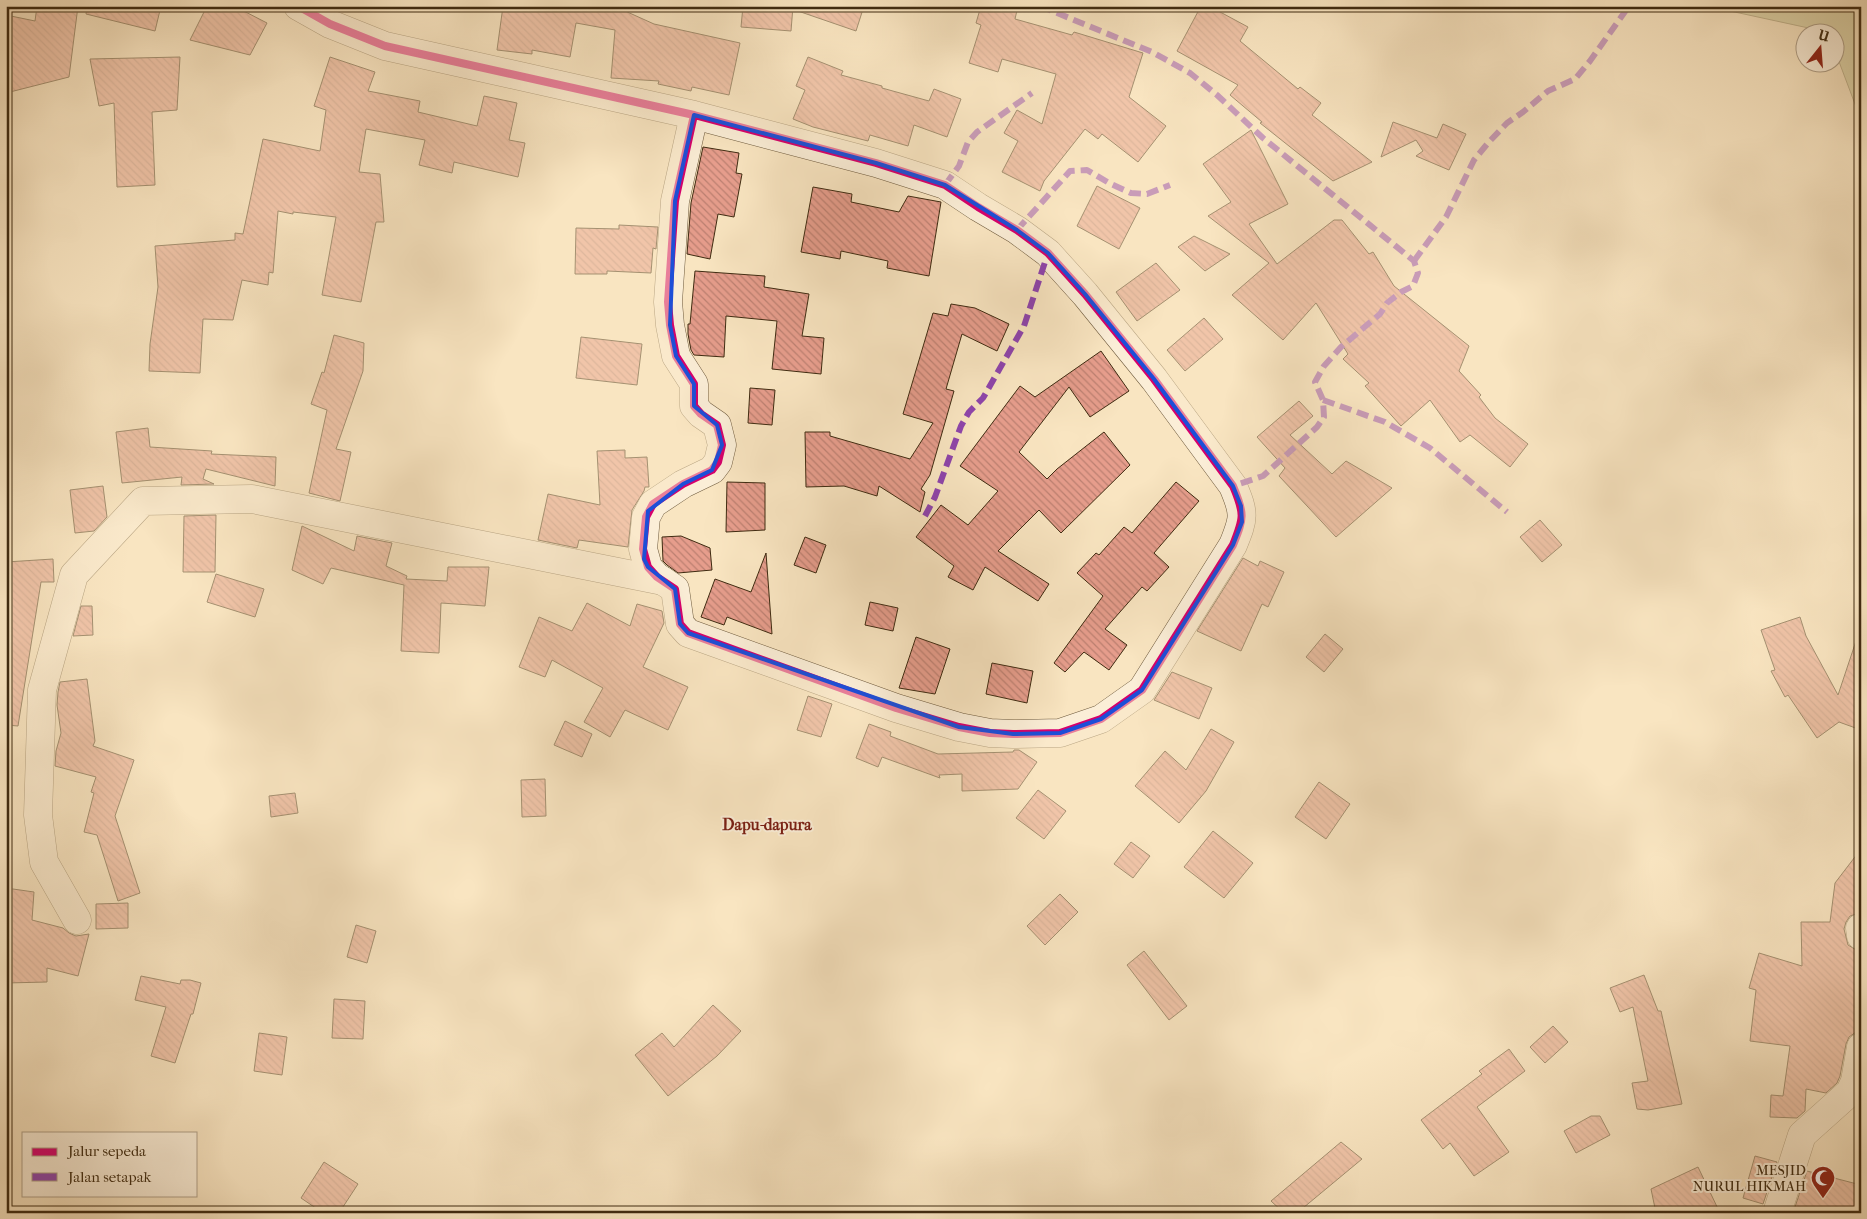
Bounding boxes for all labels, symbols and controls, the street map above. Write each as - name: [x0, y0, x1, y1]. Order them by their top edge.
- north arrow: [1794, 22, 1844, 72]
- text: U: [1815, 26, 1831, 46]
- district label: Dapu-dapura: [722, 815, 812, 835]
- legend: [22, 1132, 198, 1196]
- text: Jalur sepeda: [67, 1142, 147, 1160]
- place label: MESJID NURUL HIKMAH: [1693, 1162, 1806, 1195]
- mosque icon: MESJID NURUL HIKMAH: [1810, 1165, 1836, 1199]
- text: Jalan setapak: [67, 1168, 152, 1186]

